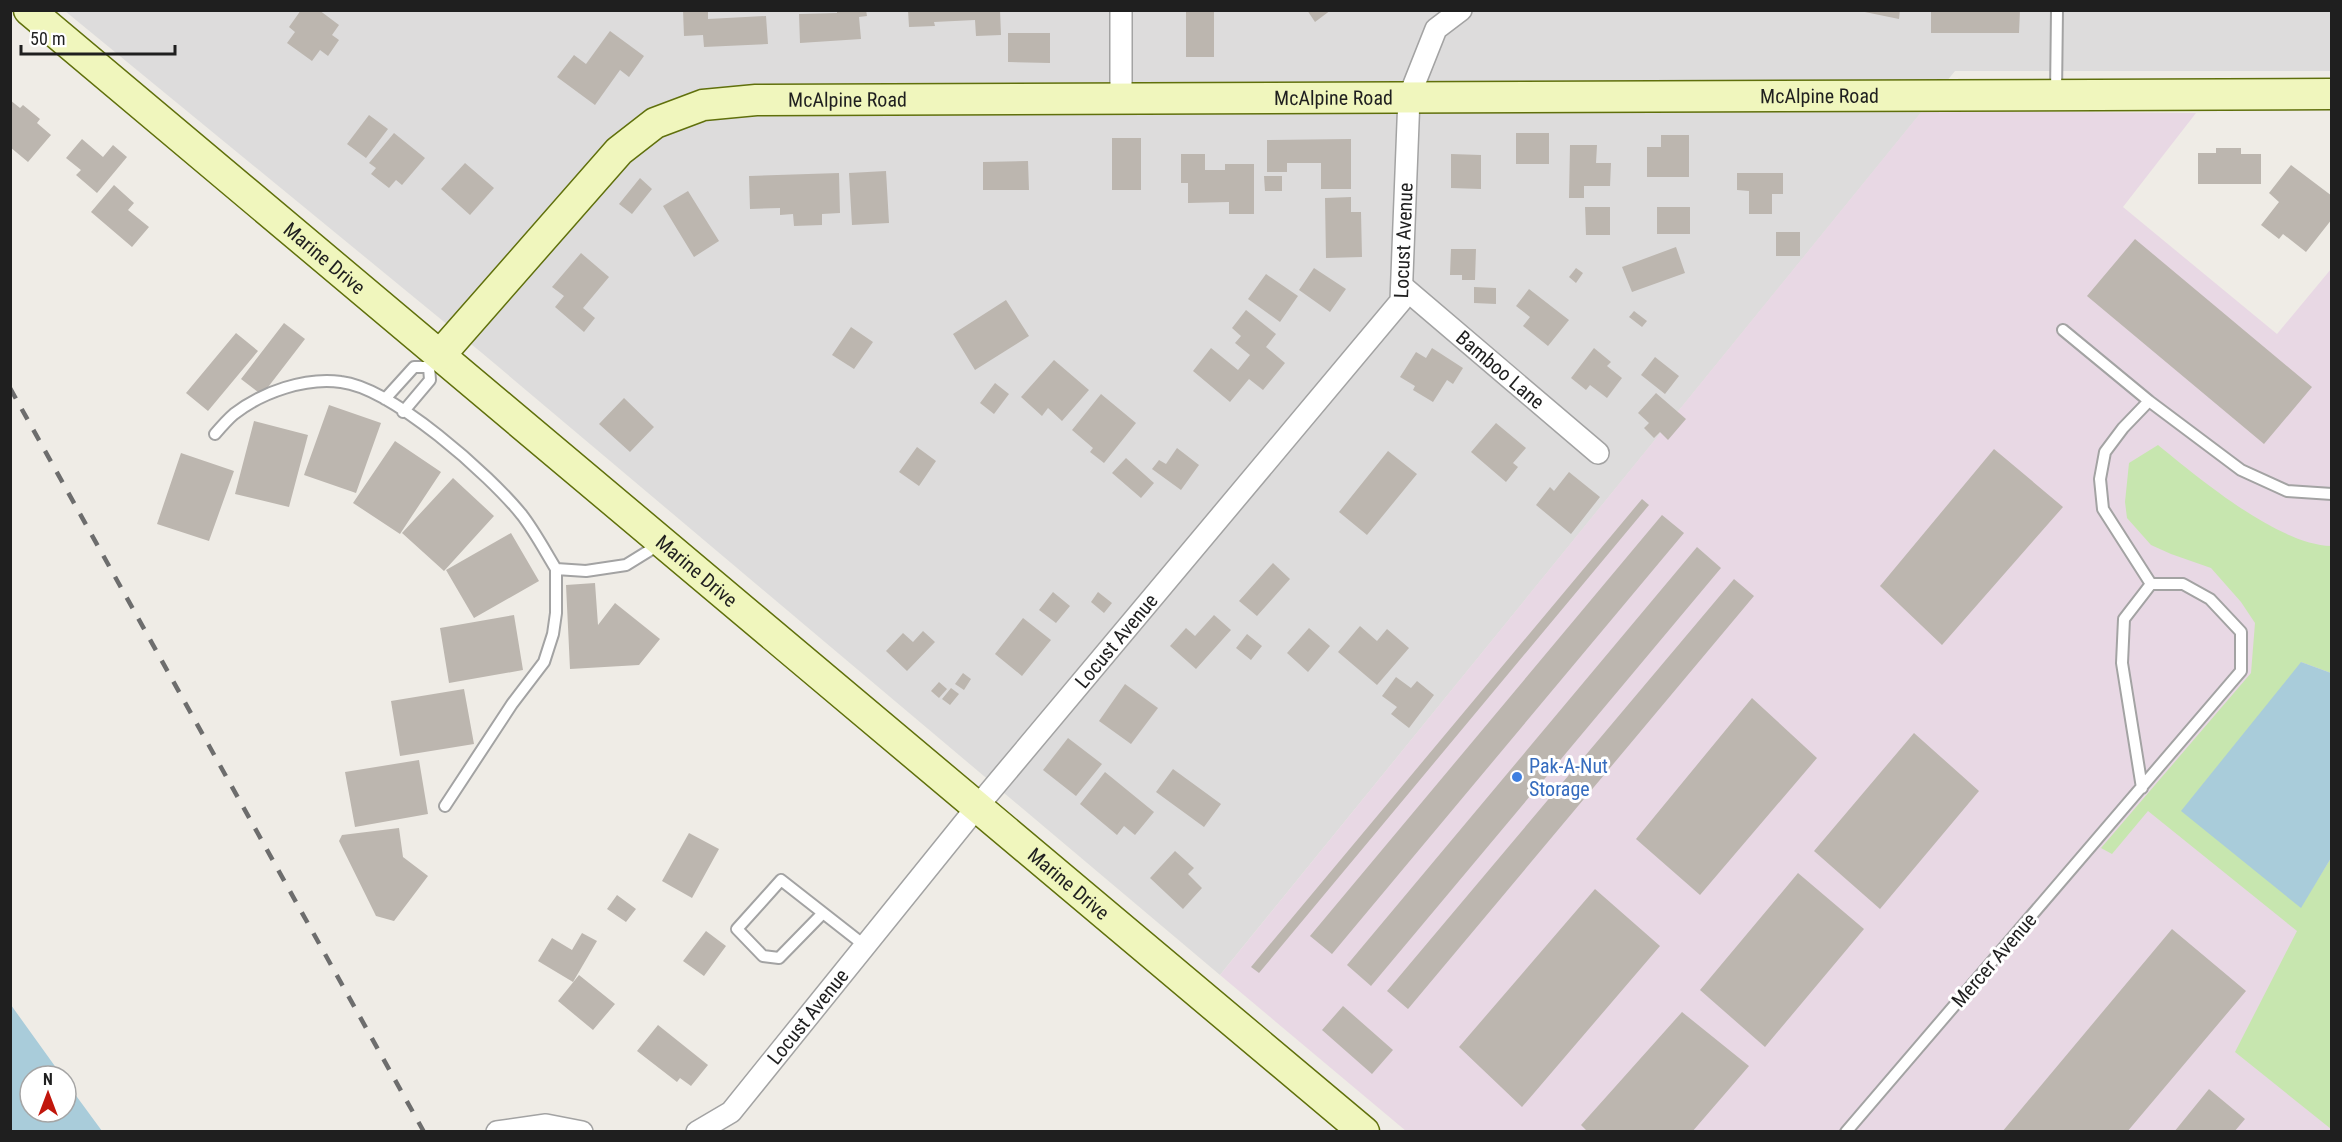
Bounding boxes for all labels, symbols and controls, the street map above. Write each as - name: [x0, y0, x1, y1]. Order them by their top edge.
- scale bar: [21, 18, 176, 56]
- text: 50 m: [30, 28, 65, 49]
- street label: McAlpine Road: [1760, 84, 1879, 108]
- street label: McAlpine Road: [1274, 86, 1393, 110]
- street label: McAlpine Road: [788, 87, 907, 112]
- street label: Locust Avenue: [1389, 182, 1418, 299]
- street label: Marine Drive: [279, 217, 370, 299]
- street label: Bamboo Lane: [1451, 325, 1549, 414]
- street label: Marine Drive: [651, 530, 742, 612]
- street label: Locust Avenue: [1070, 589, 1163, 693]
- place label: Pak-A-Nut Storage: [1529, 754, 1608, 801]
- marker: Pak-A-Nut Storage: [1510, 770, 1524, 784]
- street label: Marine Drive: [1023, 843, 1114, 925]
- street label: Mercer Avenue: [1946, 908, 2042, 1012]
- street label: Locust Avenue: [762, 964, 854, 1069]
- north arrow: [18, 1064, 78, 1124]
- text: N: [43, 1070, 53, 1089]

